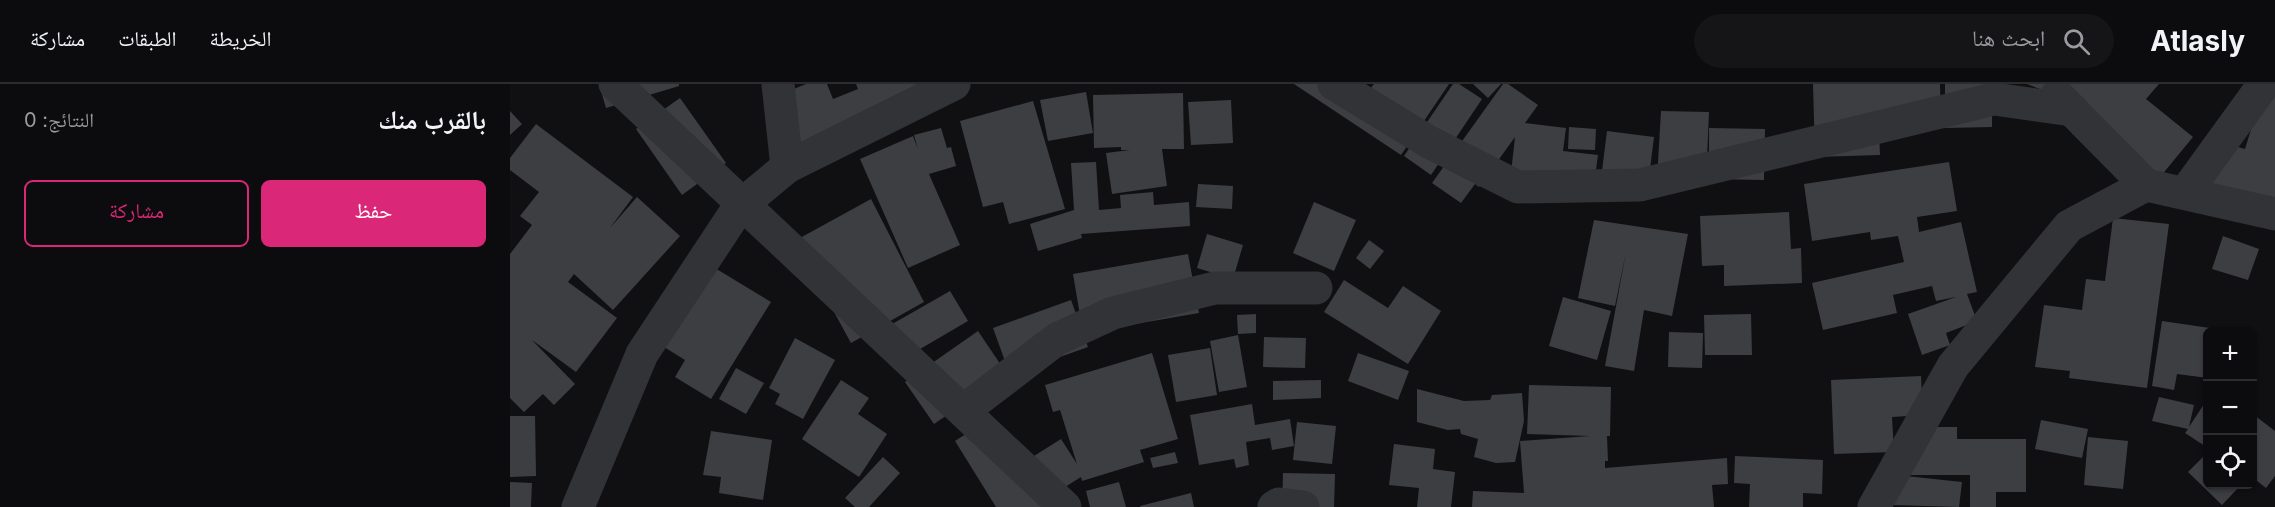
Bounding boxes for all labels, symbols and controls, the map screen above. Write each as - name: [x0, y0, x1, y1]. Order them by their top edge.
- search box: [1694, 14, 2114, 68]
- text: Atlasly: [2150, 24, 2245, 58]
- text: ابحث هنا: [1972, 25, 2045, 51]
- icon: search: [2060, 25, 2093, 58]
- text: مشاركة: [30, 26, 85, 51]
- text: الطبقات: [118, 26, 177, 51]
- text: الخريطة: [210, 26, 271, 51]
- text: بالقرب منك: [378, 104, 486, 135]
- text: النتائج: 0: [24, 108, 94, 132]
- button: مشاركة: [24, 180, 249, 247]
- button: حفظ: [261, 180, 486, 247]
- map controls: [2203, 327, 2257, 489]
- button: +: [2203, 327, 2257, 381]
- button: −: [2203, 381, 2257, 435]
- button: locate: [2203, 435, 2257, 489]

